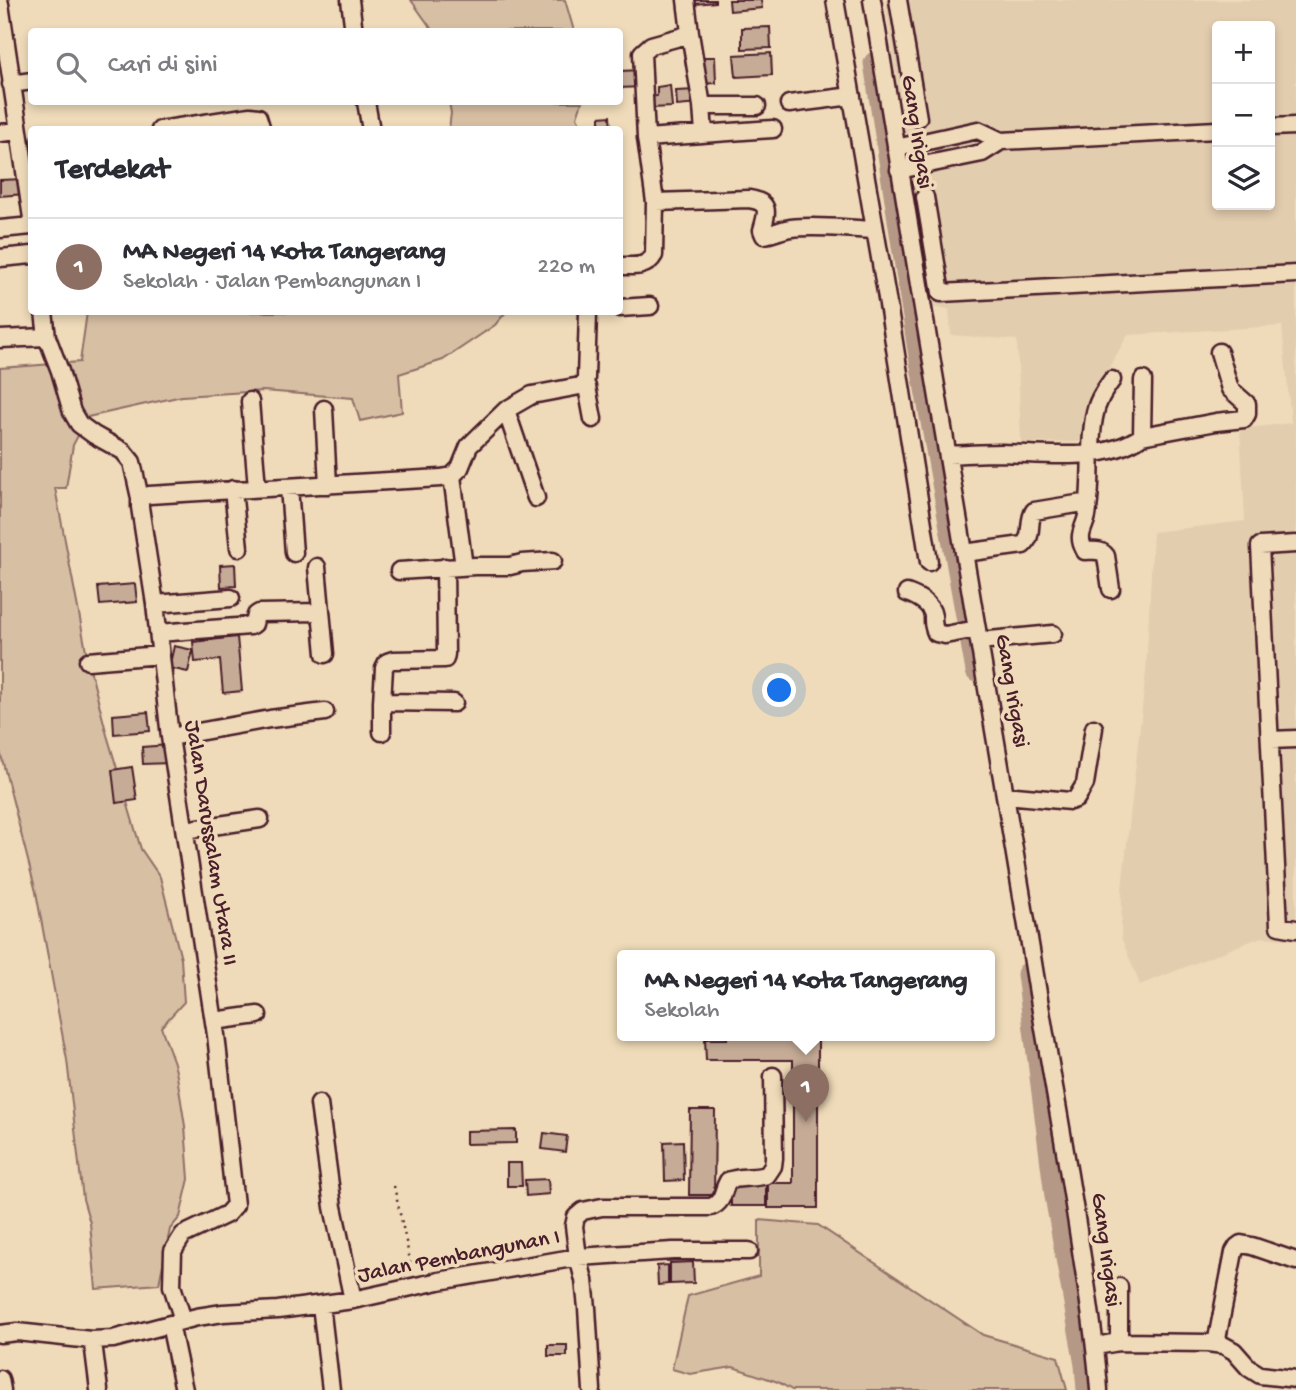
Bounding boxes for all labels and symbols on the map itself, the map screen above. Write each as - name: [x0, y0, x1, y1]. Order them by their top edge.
- street label: Gang Irigasi: [894, 73, 938, 191]
- street label: Gang Irigasi: [988, 632, 1034, 750]
- your location: [762, 673, 796, 707]
- street label: Jalan Darussalam Utara II: [177, 718, 243, 968]
- pin: 1: [783, 1064, 829, 1122]
- street label: Gang Irigasi: [1084, 1191, 1126, 1309]
- street label: Jalan Pembangunan I: [356, 1224, 562, 1290]

